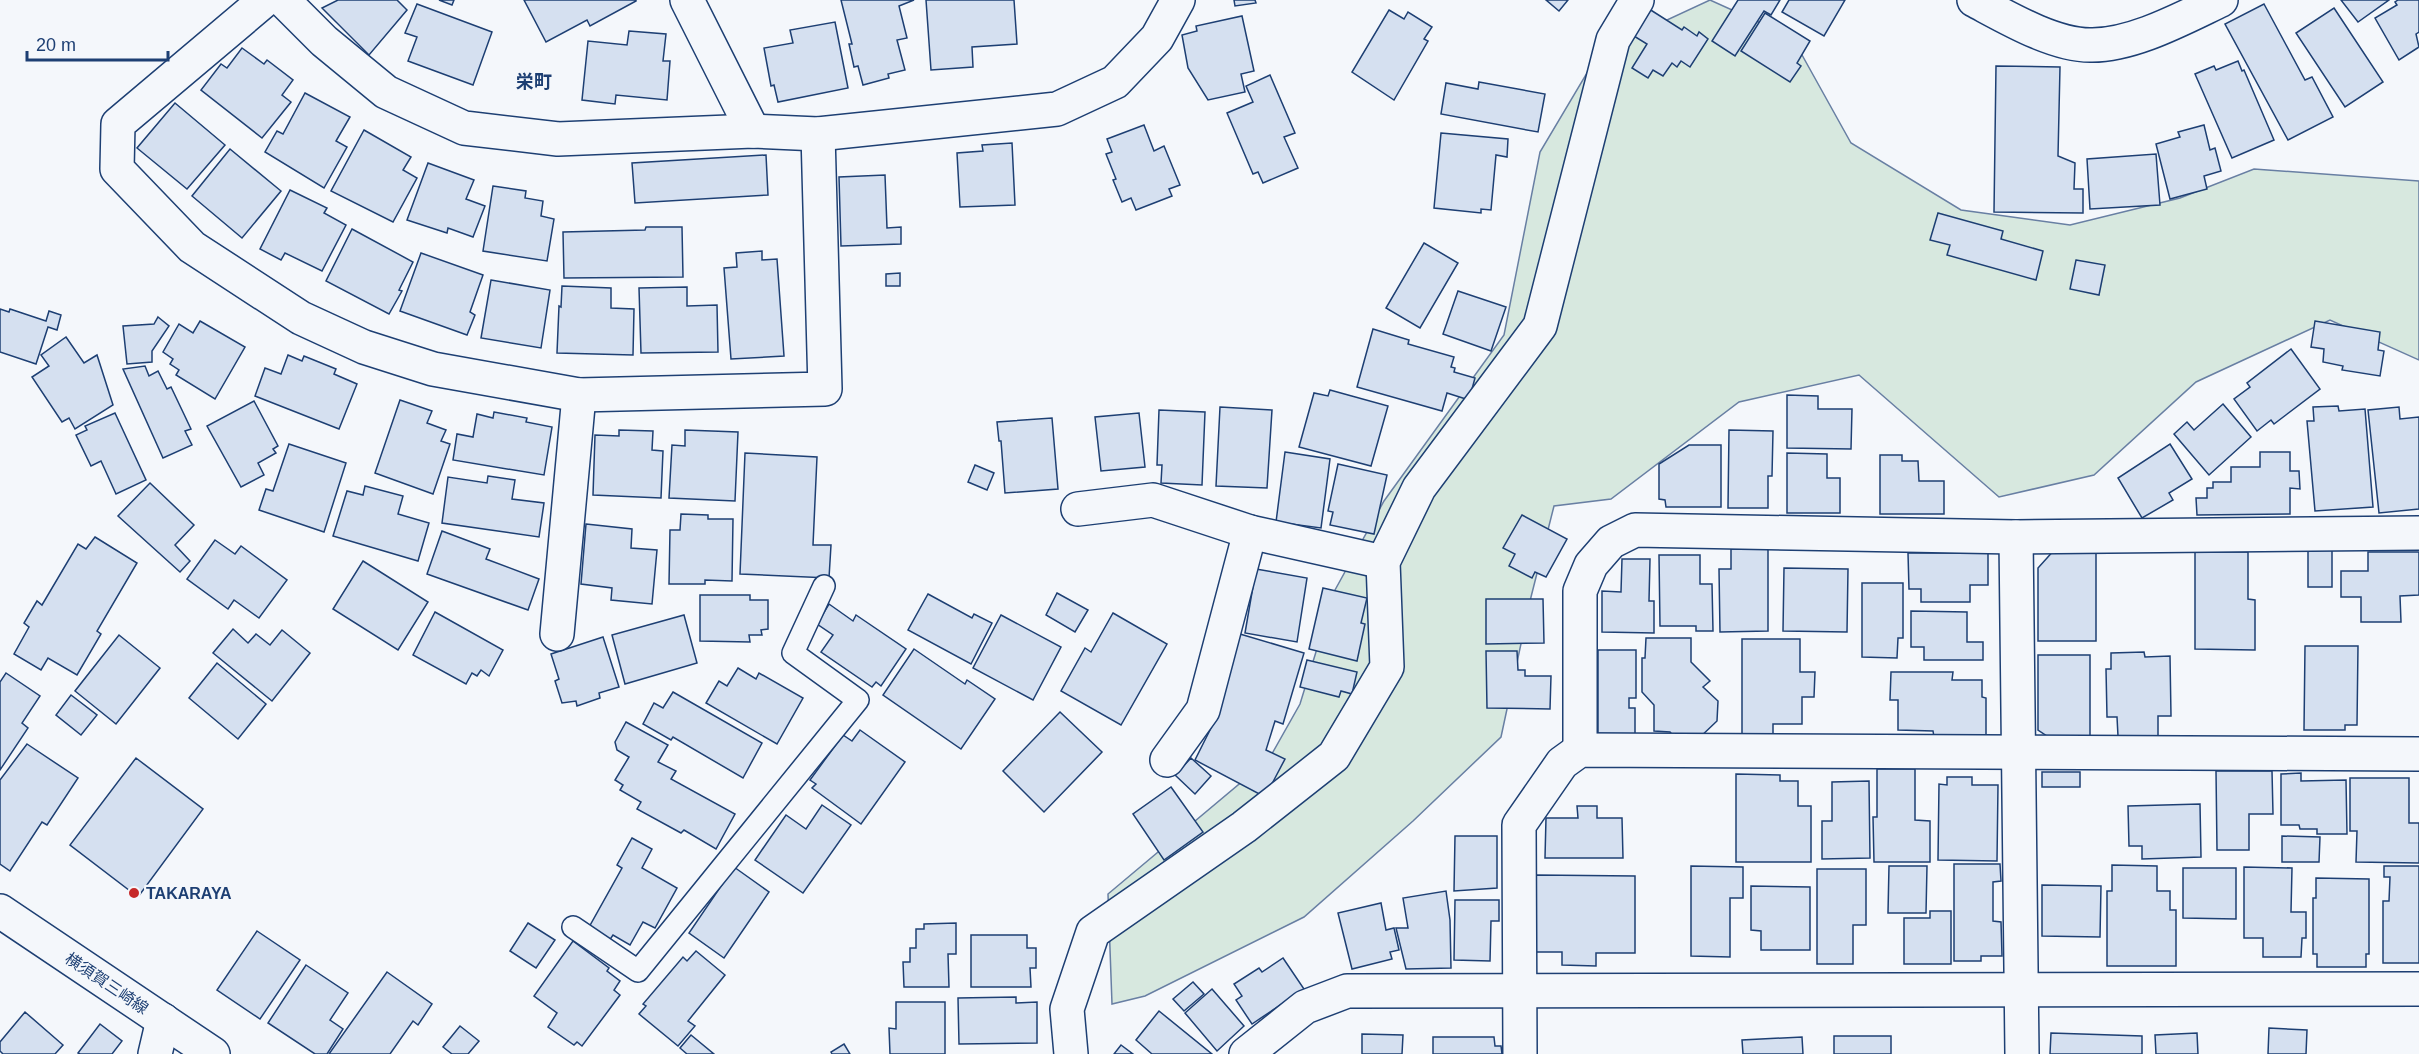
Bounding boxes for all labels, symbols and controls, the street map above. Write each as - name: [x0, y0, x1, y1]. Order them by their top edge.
- scale bar: [27, 24, 168, 62]
- text: 20 m: [36, 35, 76, 55]
- district label: 栄町: [516, 72, 552, 92]
- place label: TAKARAYA: [146, 885, 232, 902]
- marker: TAKARAYA: [127, 886, 141, 900]
- street label: 横須賀三崎線: [62, 950, 151, 1017]

